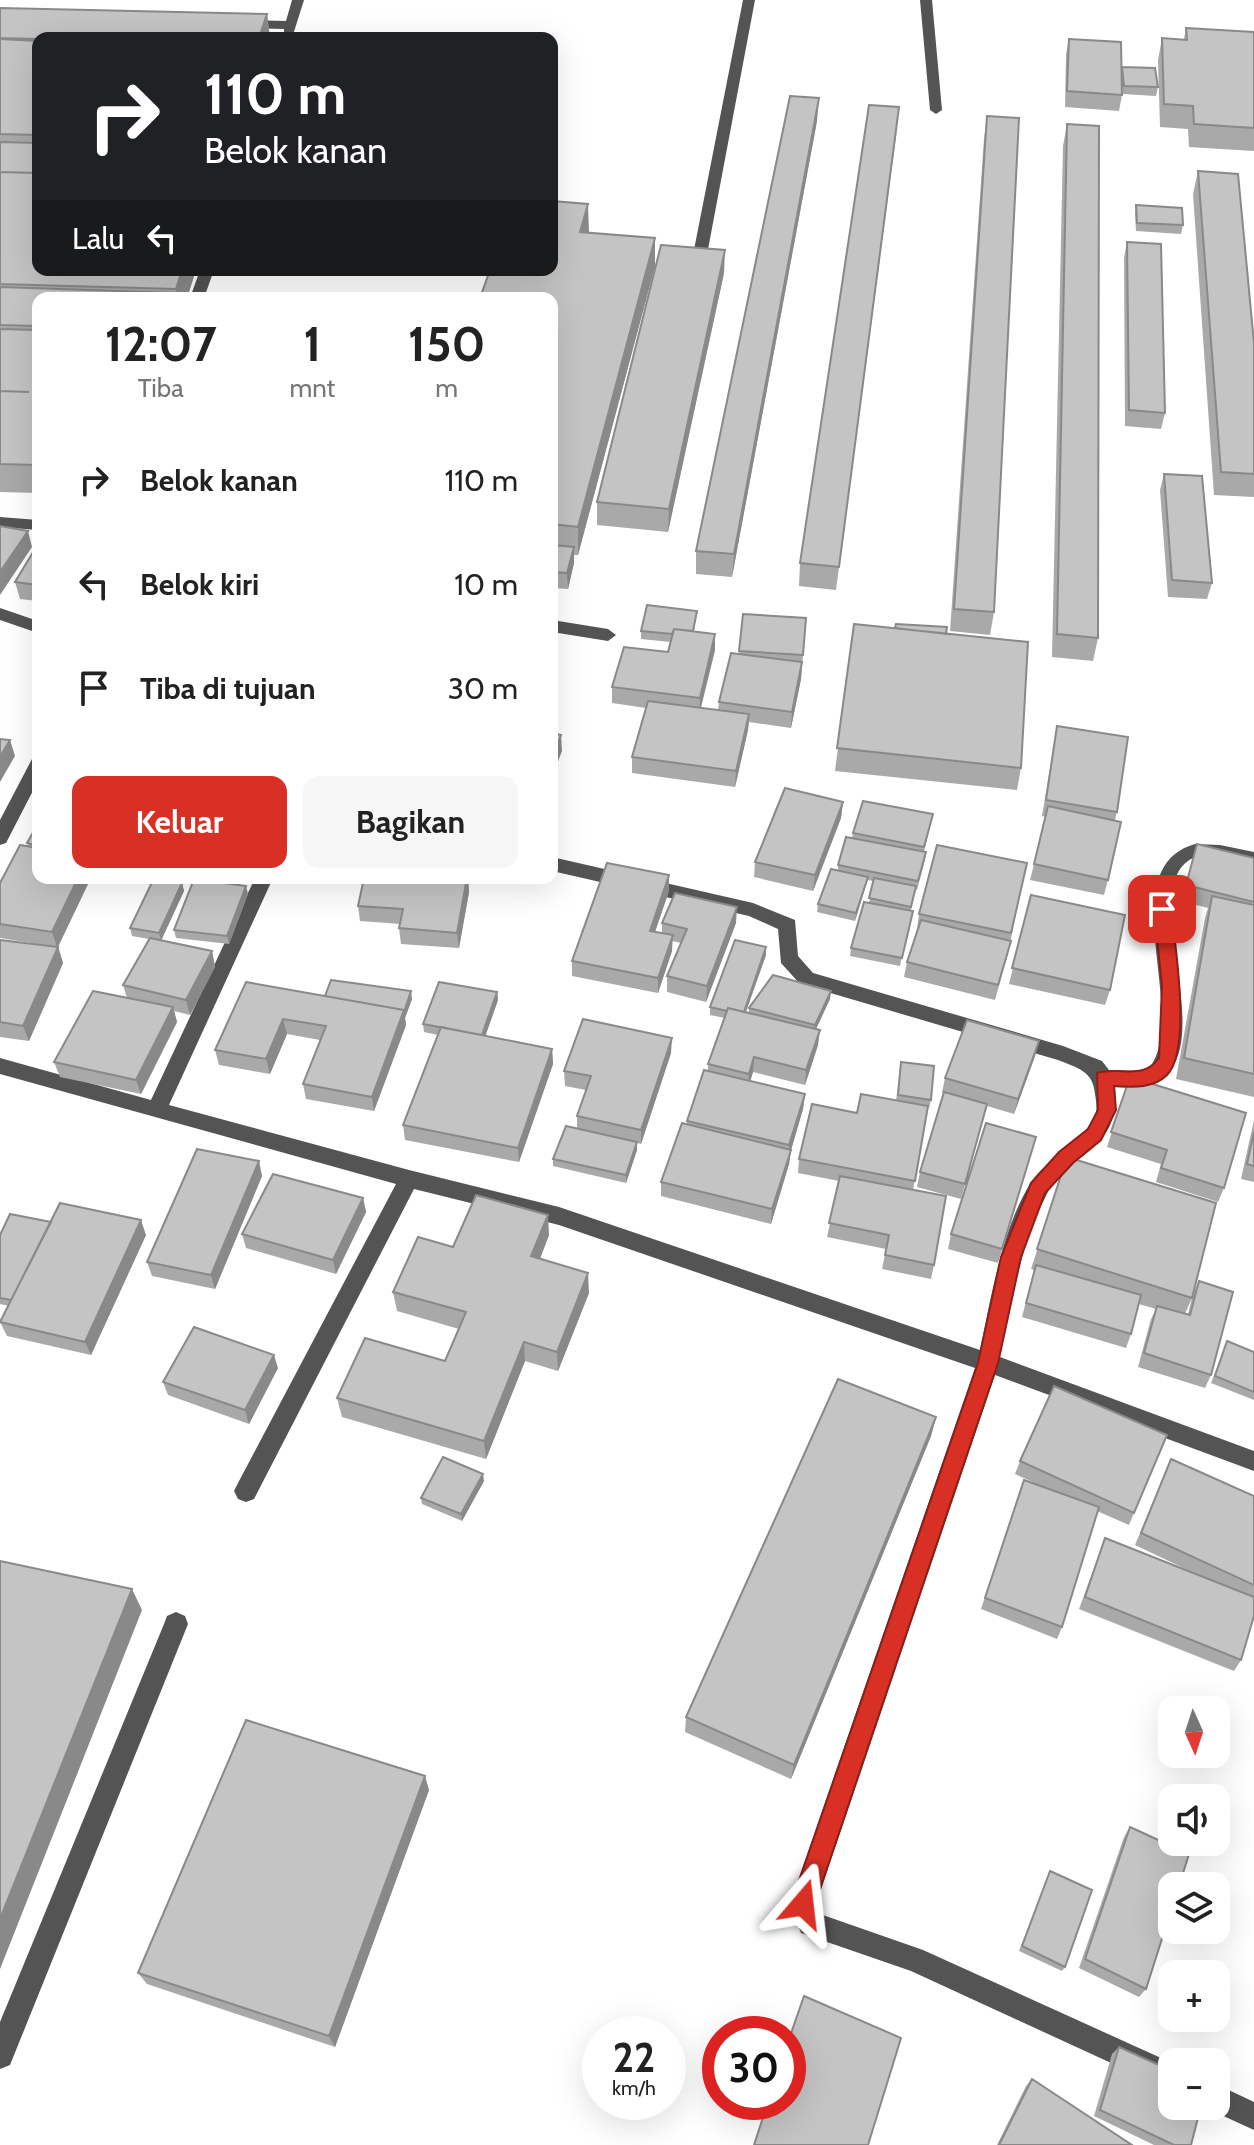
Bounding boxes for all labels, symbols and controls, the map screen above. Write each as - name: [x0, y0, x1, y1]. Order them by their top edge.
- text: 110 m: [204, 60, 346, 128]
- icon: right: [72, 64, 176, 168]
- text: Belok kanan: [204, 128, 387, 172]
- icon: left: [140, 216, 184, 260]
- text: Lalu: [72, 220, 124, 257]
- text: 12:07: [105, 315, 217, 373]
- text: 1: [304, 315, 321, 373]
- text: 150: [408, 315, 485, 373]
- text: Tiba: [138, 372, 184, 404]
- text: mnt: [289, 372, 335, 404]
- text: m: [435, 372, 458, 404]
- icon: right: [72, 458, 116, 502]
- text: Belok kanan: [140, 462, 298, 499]
- text: 110 m: [444, 462, 518, 499]
- icon: left: [72, 562, 116, 606]
- text: Belok kiri: [140, 566, 259, 603]
- text: 10 m: [454, 566, 518, 603]
- icon: arrive: [72, 666, 116, 710]
- text: Tiba di tujuan: [140, 670, 316, 707]
- text: 30 m: [448, 670, 518, 707]
- button: Keluar: [72, 776, 287, 868]
- button: Bagikan: [303, 776, 518, 868]
- pin: [1128, 875, 1196, 943]
- icon: arrive: [1140, 887, 1184, 931]
- north arrow: [1158, 1696, 1230, 1768]
- map controls: [1158, 1696, 1230, 2120]
- button: sound: [1158, 1784, 1230, 1856]
- position arrow: [761, 1862, 845, 1946]
- button: layers: [1158, 1872, 1230, 1944]
- button: +: [1158, 1960, 1230, 2032]
- speed limit sign: 30: [702, 2016, 806, 2120]
- text: 22: [613, 2033, 655, 2082]
- button: −: [1158, 2048, 1230, 2120]
- text: km/h: [612, 2076, 656, 2100]

